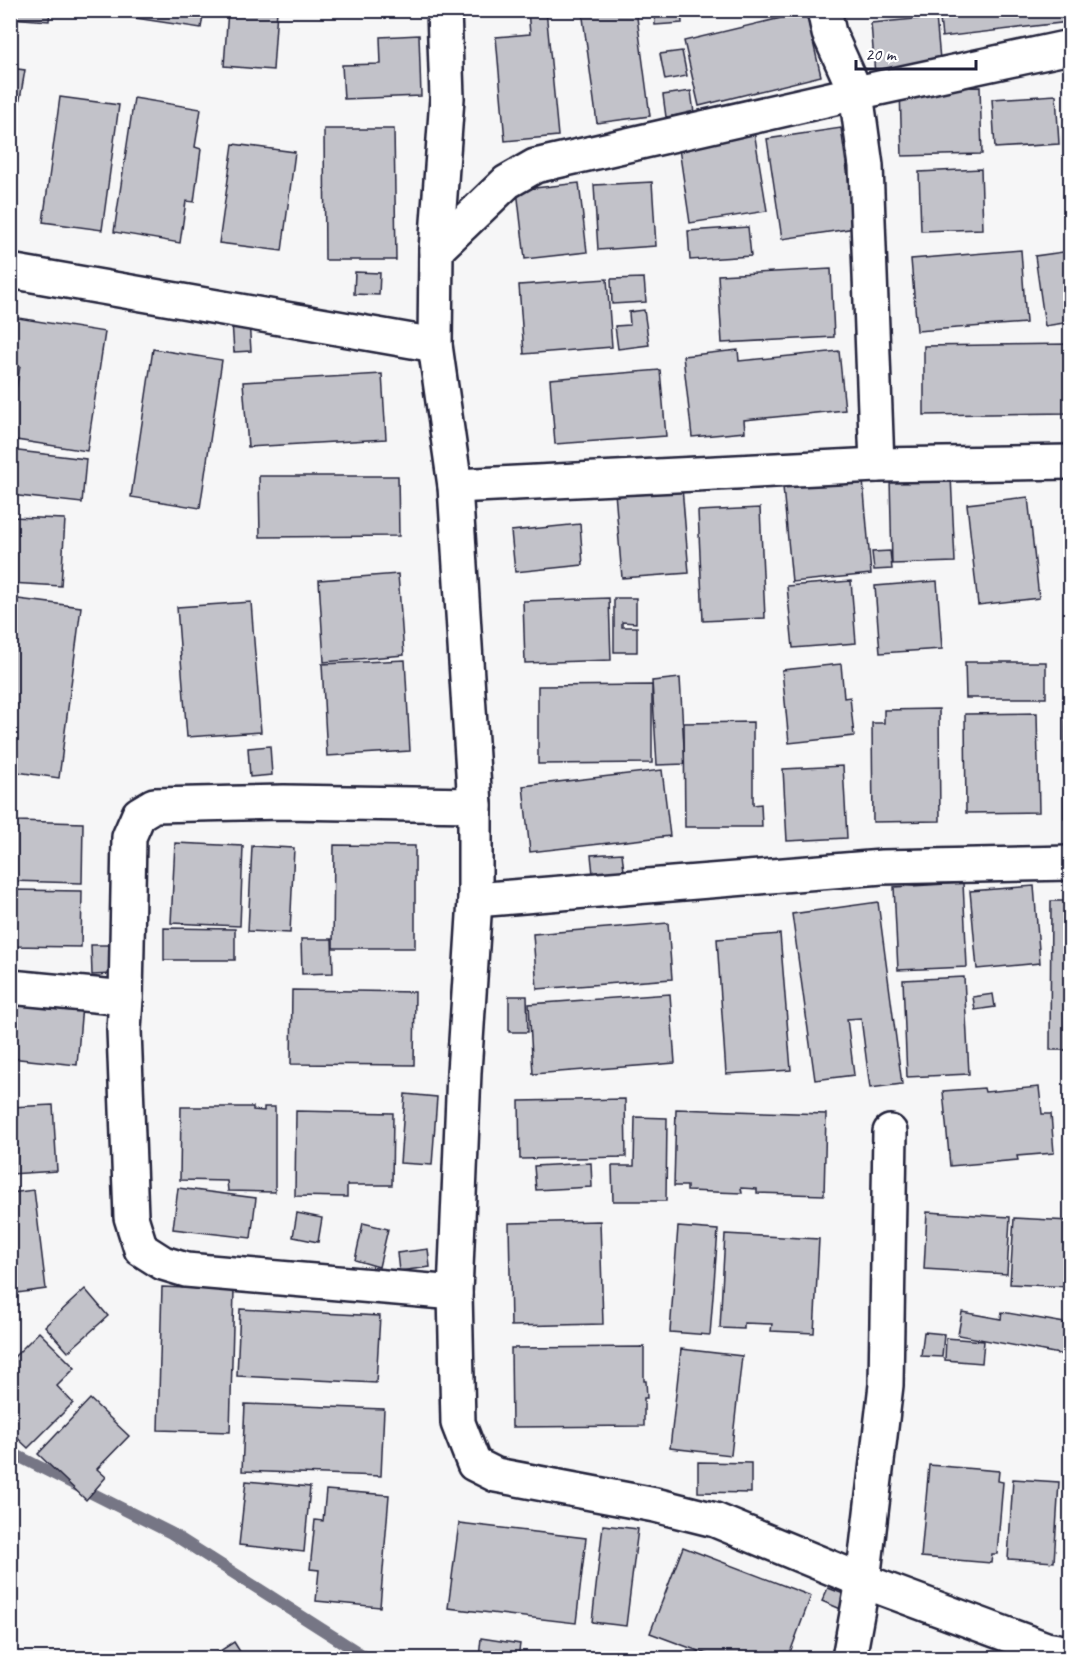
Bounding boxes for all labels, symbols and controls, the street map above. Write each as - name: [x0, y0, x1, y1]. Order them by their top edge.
- scale bar: [856, 33, 976, 71]
- text: 20 m: [865, 43, 898, 65]

